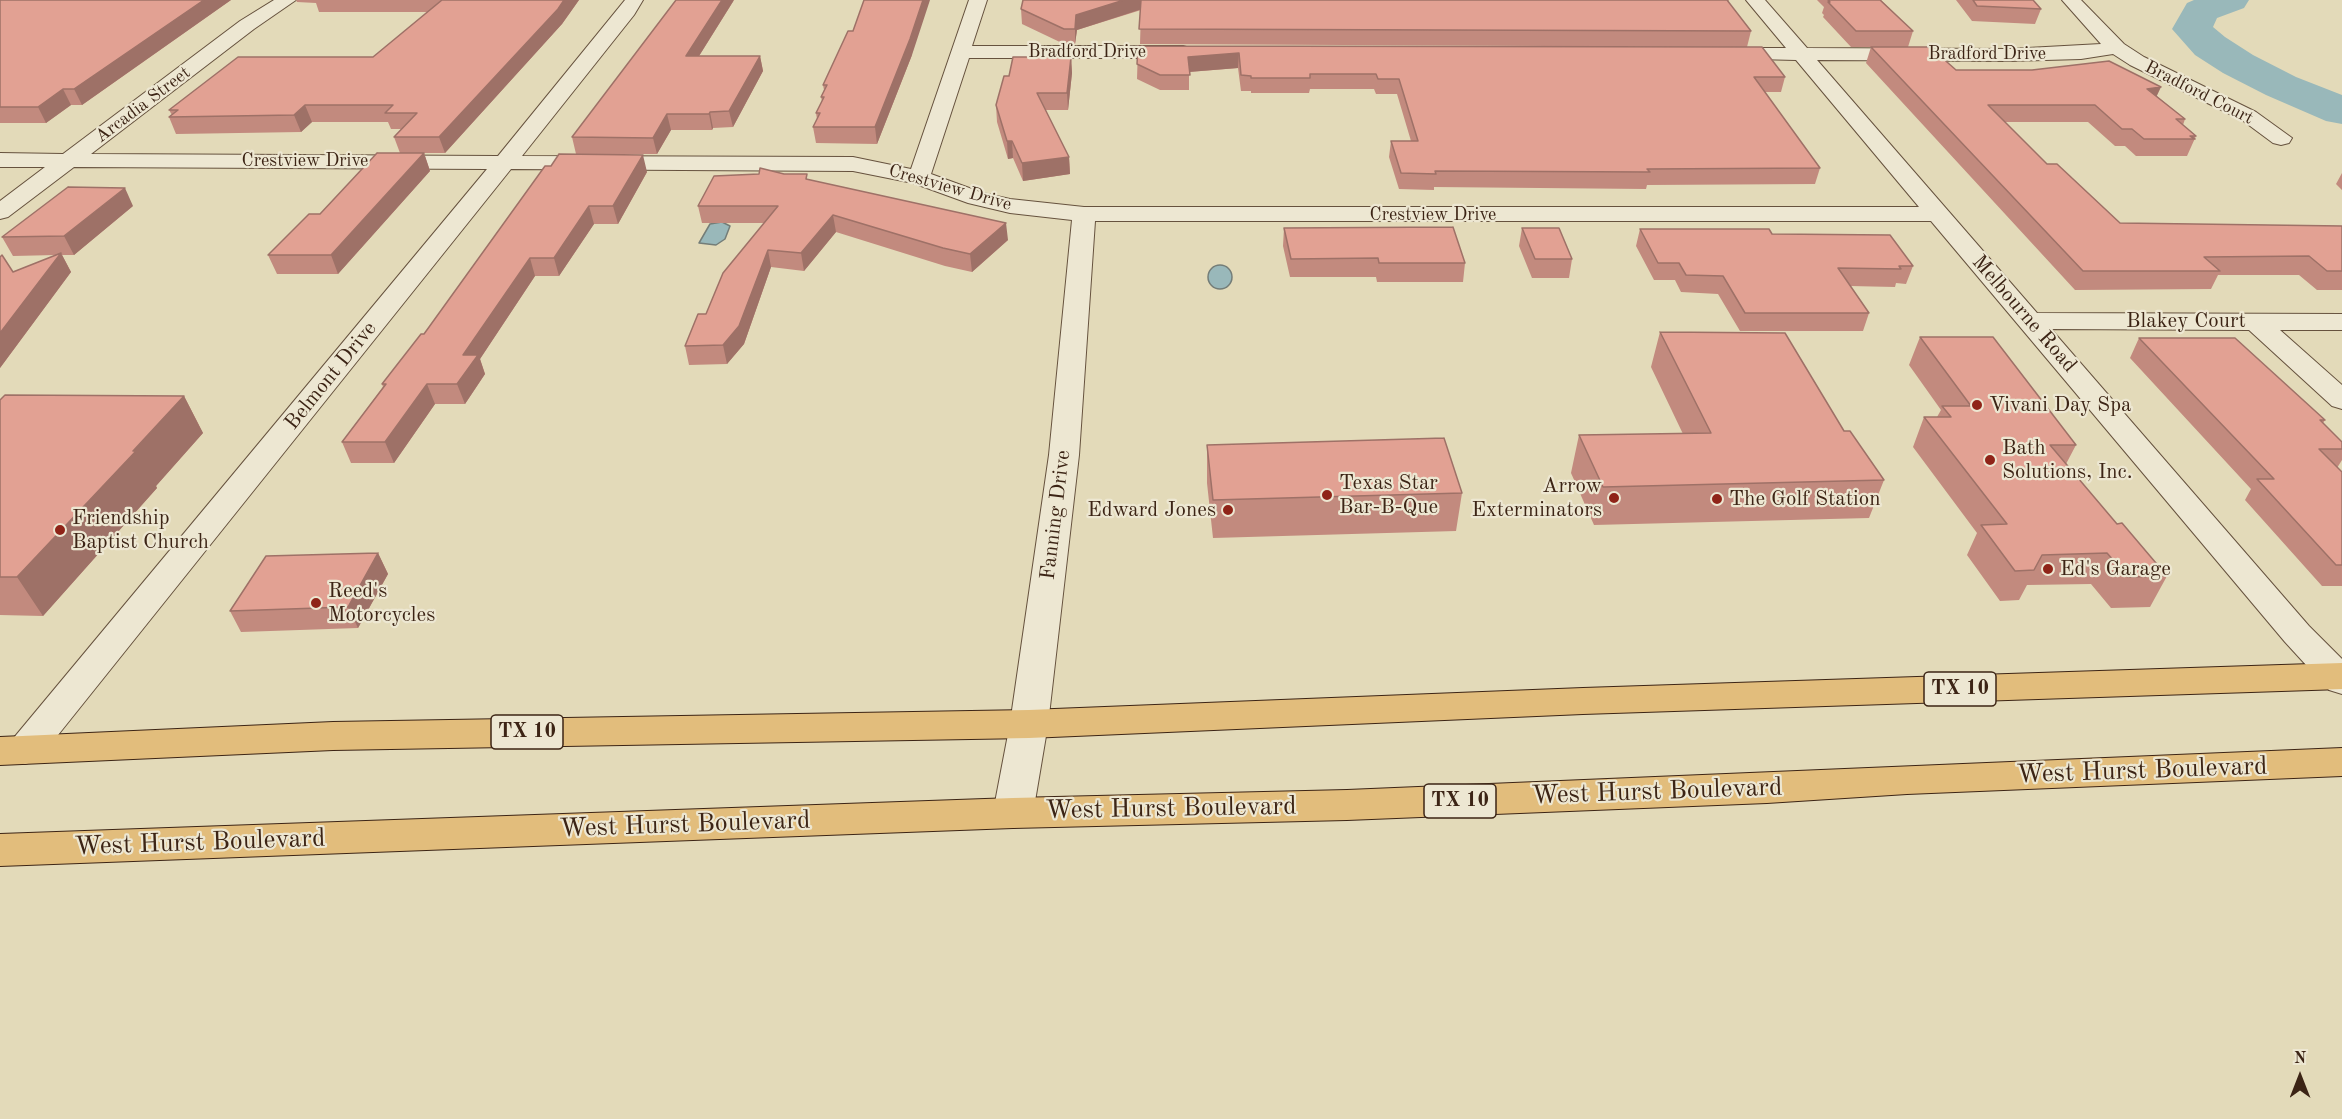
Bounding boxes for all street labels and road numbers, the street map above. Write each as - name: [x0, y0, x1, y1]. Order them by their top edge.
- street label: Bradford Drive: [1028, 41, 1146, 63]
- street label: Bradford Drive: [1928, 43, 2046, 65]
- street label: Bradford Court: [2141, 56, 2257, 130]
- street label: Arcadia Street: [91, 62, 195, 148]
- street label: Crestview Drive: [242, 150, 368, 172]
- street label: Crestview Drive: [886, 160, 1014, 216]
- street label: Crestview Drive: [1370, 204, 1496, 226]
- street label: Melbourne Road: [1966, 250, 2082, 378]
- street label: Blakey Court: [2126, 308, 2246, 334]
- street label: Belmont Drive: [280, 317, 382, 435]
- street label: Fanning Drive: [1036, 449, 1076, 581]
- road number: TX 10: [1924, 672, 1996, 706]
- road number: TX 10: [491, 715, 563, 749]
- street label: West Hurst Boulevard: [2016, 751, 2268, 791]
- street label: West Hurst Boulevard: [1531, 772, 1783, 812]
- road number: TX 10: [1424, 784, 1496, 818]
- street label: West Hurst Boulevard: [1045, 791, 1297, 827]
- street label: West Hurst Boulevard: [559, 805, 811, 845]
- street label: West Hurst Boulevard: [74, 823, 326, 863]

